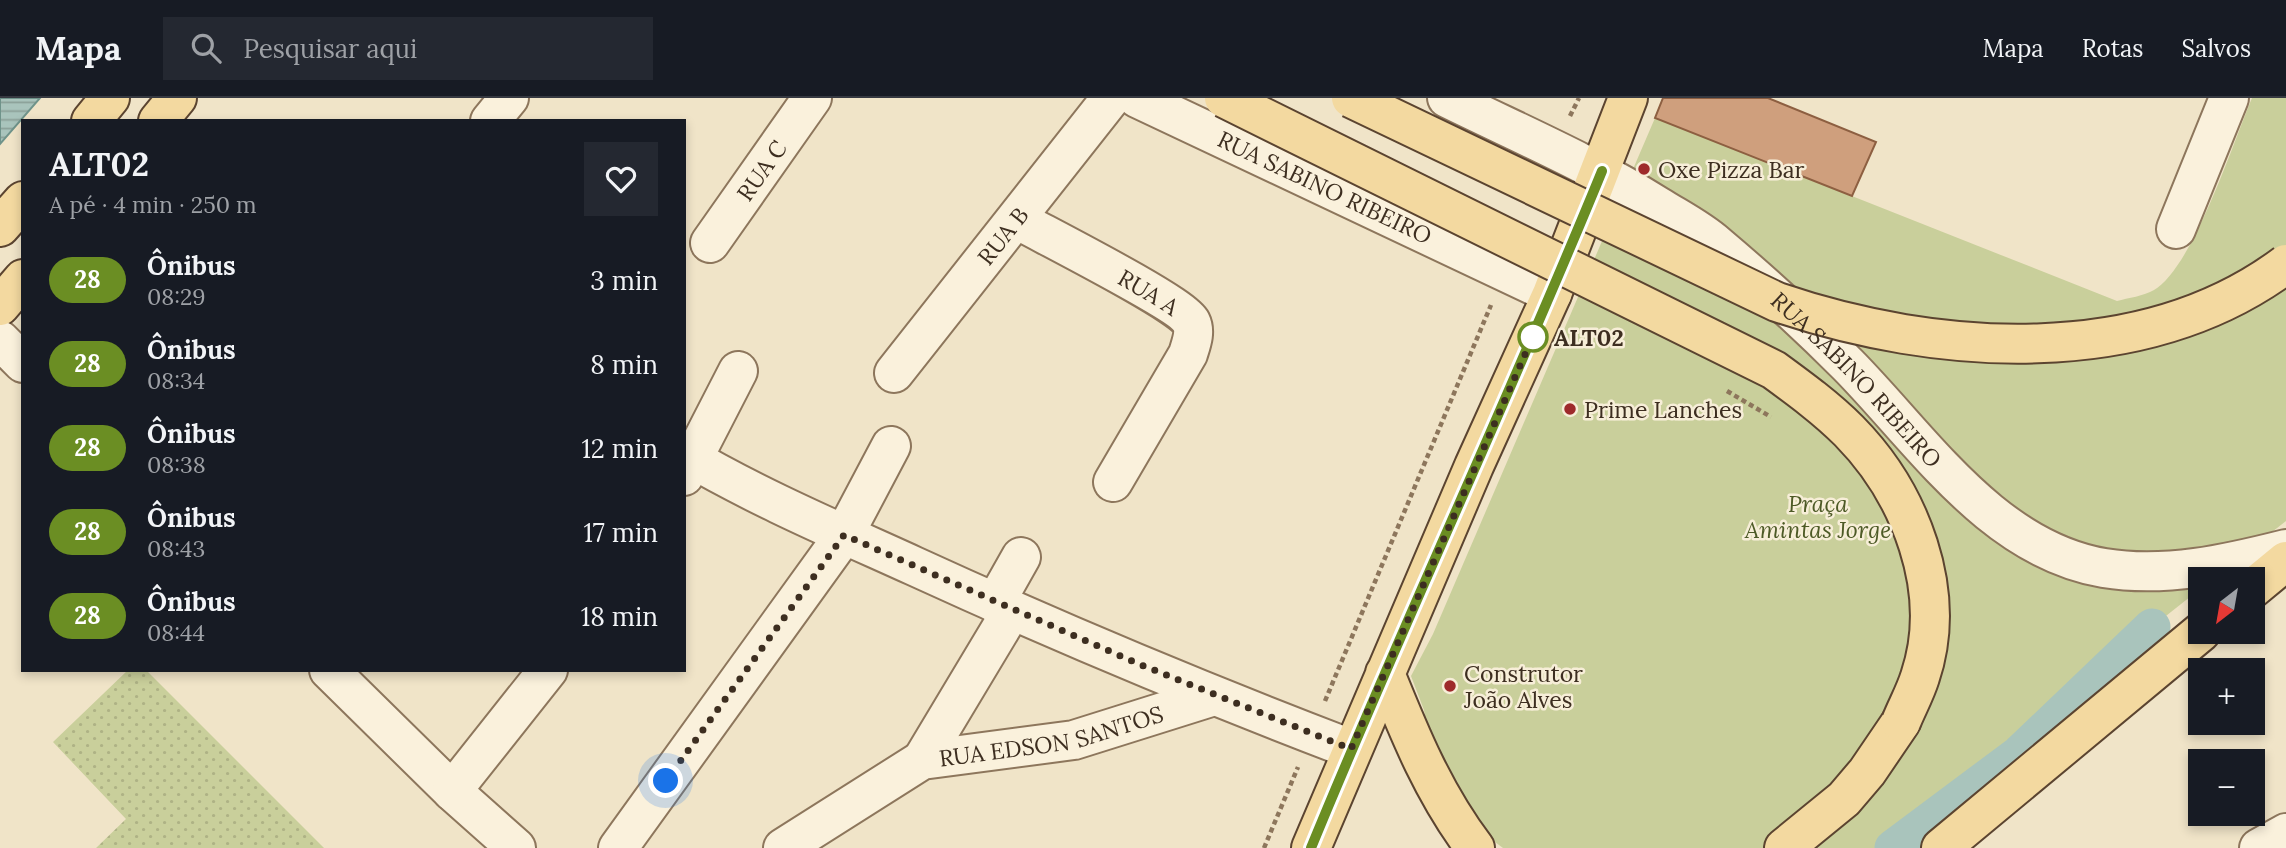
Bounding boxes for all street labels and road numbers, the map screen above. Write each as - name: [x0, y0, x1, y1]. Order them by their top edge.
- street label: RUA SABINO RIBEIRO: [1213, 124, 1437, 250]
- street label: RUA C: [730, 134, 793, 206]
- street label: RUA B: [971, 201, 1034, 270]
- street label: RUA A: [1113, 262, 1185, 321]
- street label: RUA SABINO RIBEIRO: [1765, 285, 1948, 473]
- street label: RUA EDSON SANTOS: [937, 698, 1167, 772]

